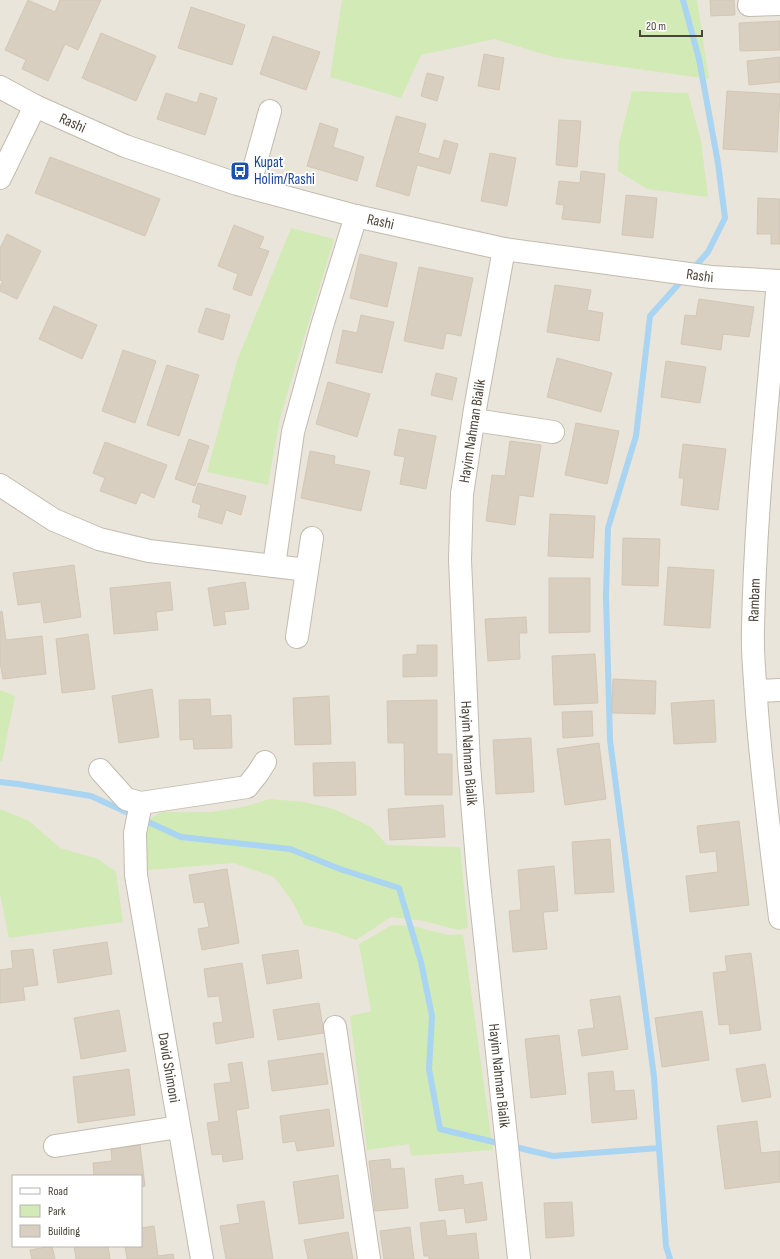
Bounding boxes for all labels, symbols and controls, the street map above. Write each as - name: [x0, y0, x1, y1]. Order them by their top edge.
- scale bar: [640, 12, 702, 38]
- text: 20 m: [646, 19, 666, 34]
- street label: Rashi: [56, 109, 89, 137]
- place label: Kupat Holim/Rashi: [254, 153, 315, 189]
- bus stop icon: Kupat Holim/Rashi: [229, 160, 251, 182]
- street label: Rashi: [365, 210, 396, 234]
- street label: Rashi: [685, 265, 714, 287]
- street label: Hayim Nahman Bialik: [455, 378, 490, 484]
- street label: Rambam: [744, 578, 765, 622]
- street label: Hayim Nahman Bialik: [456, 700, 481, 807]
- street label: Hayim Nahman Bialik: [484, 1023, 514, 1129]
- street label: David Shimoni: [153, 1031, 184, 1104]
- legend: [12, 1175, 142, 1247]
- text: Road: [48, 1184, 68, 1199]
- text: Park: [48, 1204, 66, 1219]
- text: Building: [48, 1224, 80, 1239]

